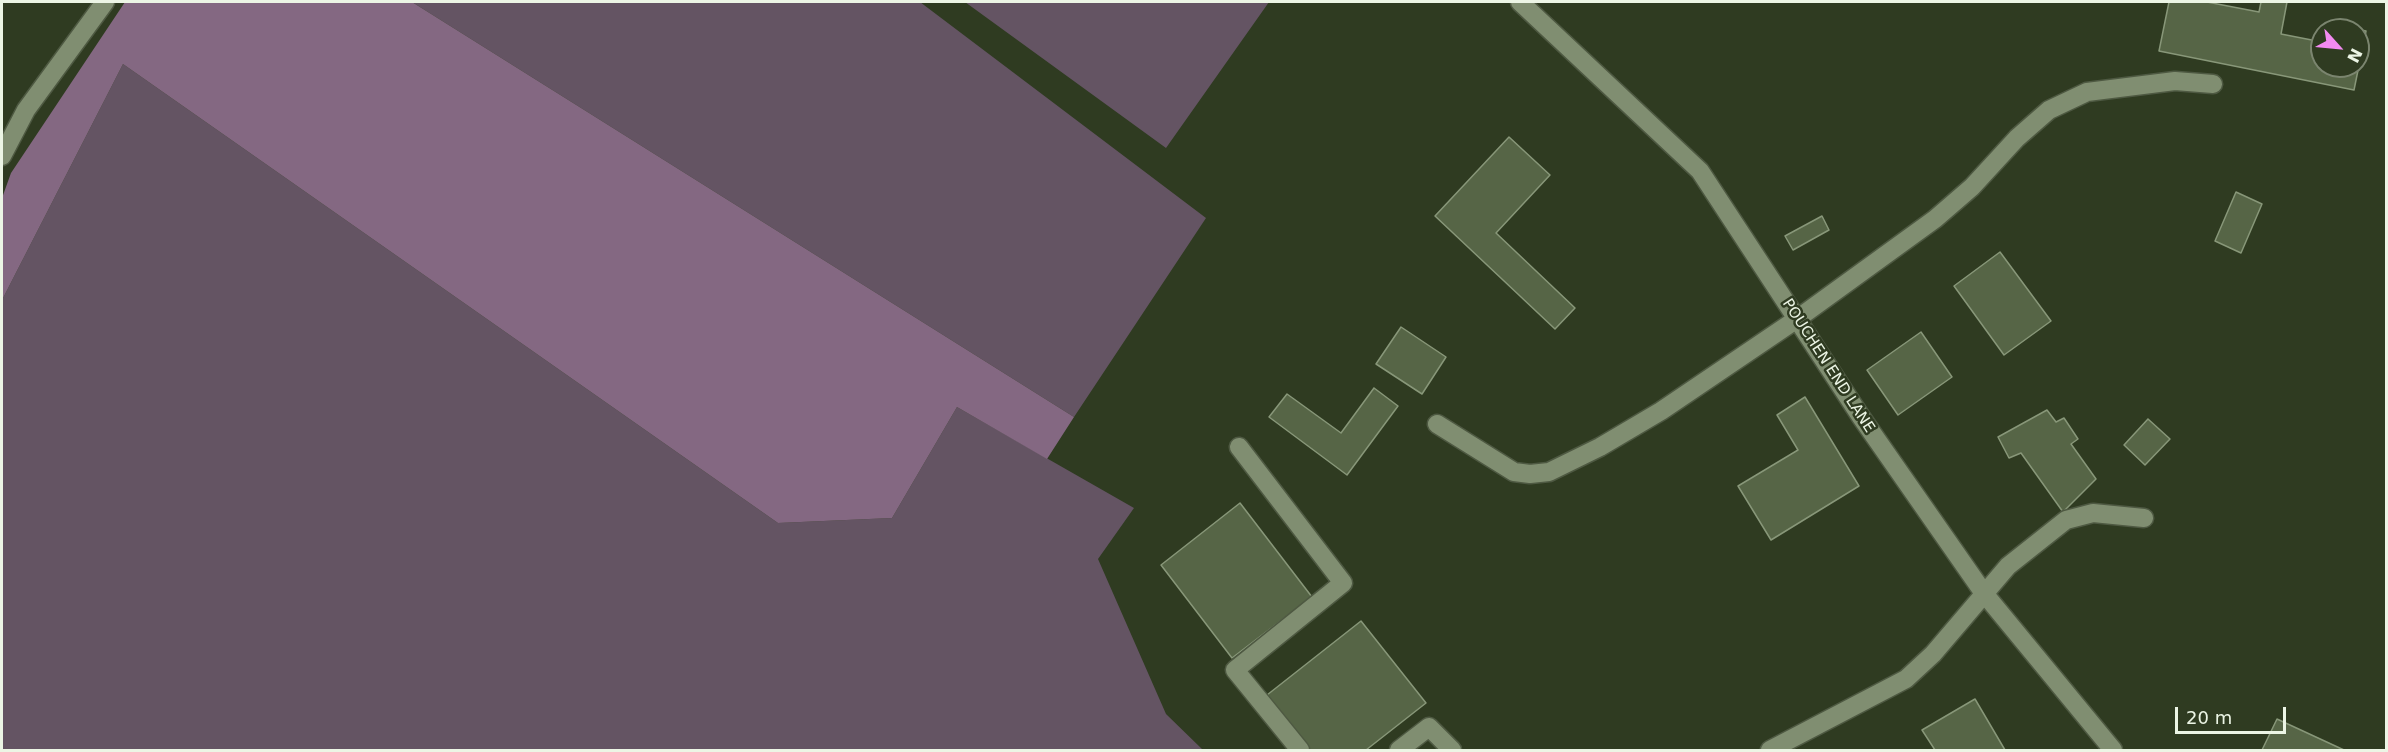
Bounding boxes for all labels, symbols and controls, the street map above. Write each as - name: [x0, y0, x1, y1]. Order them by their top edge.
- north arrow: [2310, 18, 2370, 78]
- text: N: [2343, 45, 2366, 66]
- street label: POUCHEN END LANE: [1778, 296, 1878, 436]
- scale bar: [2178, 695, 2289, 733]
- text: 20 m: [2186, 707, 2232, 728]

